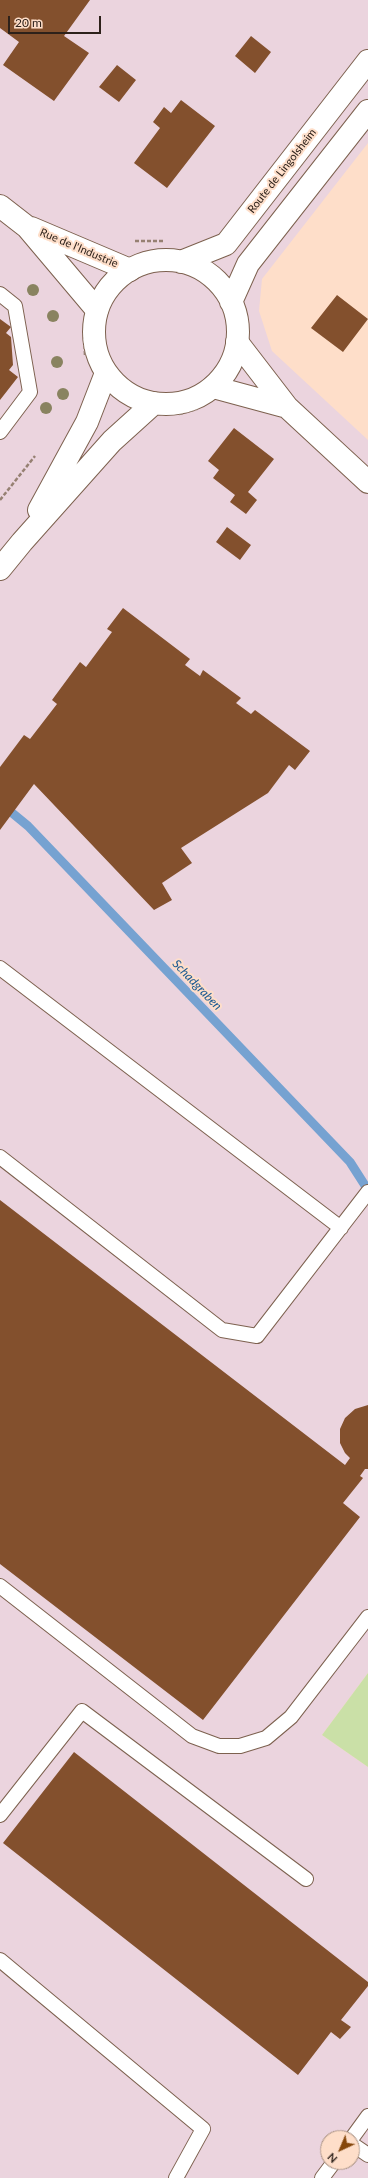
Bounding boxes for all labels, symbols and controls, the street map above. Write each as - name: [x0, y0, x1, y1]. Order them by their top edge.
- scale bar: [10, 8, 103, 34]
- text: 20 m: [15, 15, 42, 30]
- street label: Route de Lingolsheim: [245, 126, 319, 216]
- street label: Rue de l'Industrie: [38, 226, 120, 270]
- water label: Schadgraben: [169, 957, 225, 1013]
- north arrow: [320, 2130, 360, 2170]
- text: N: [324, 2151, 340, 2166]

